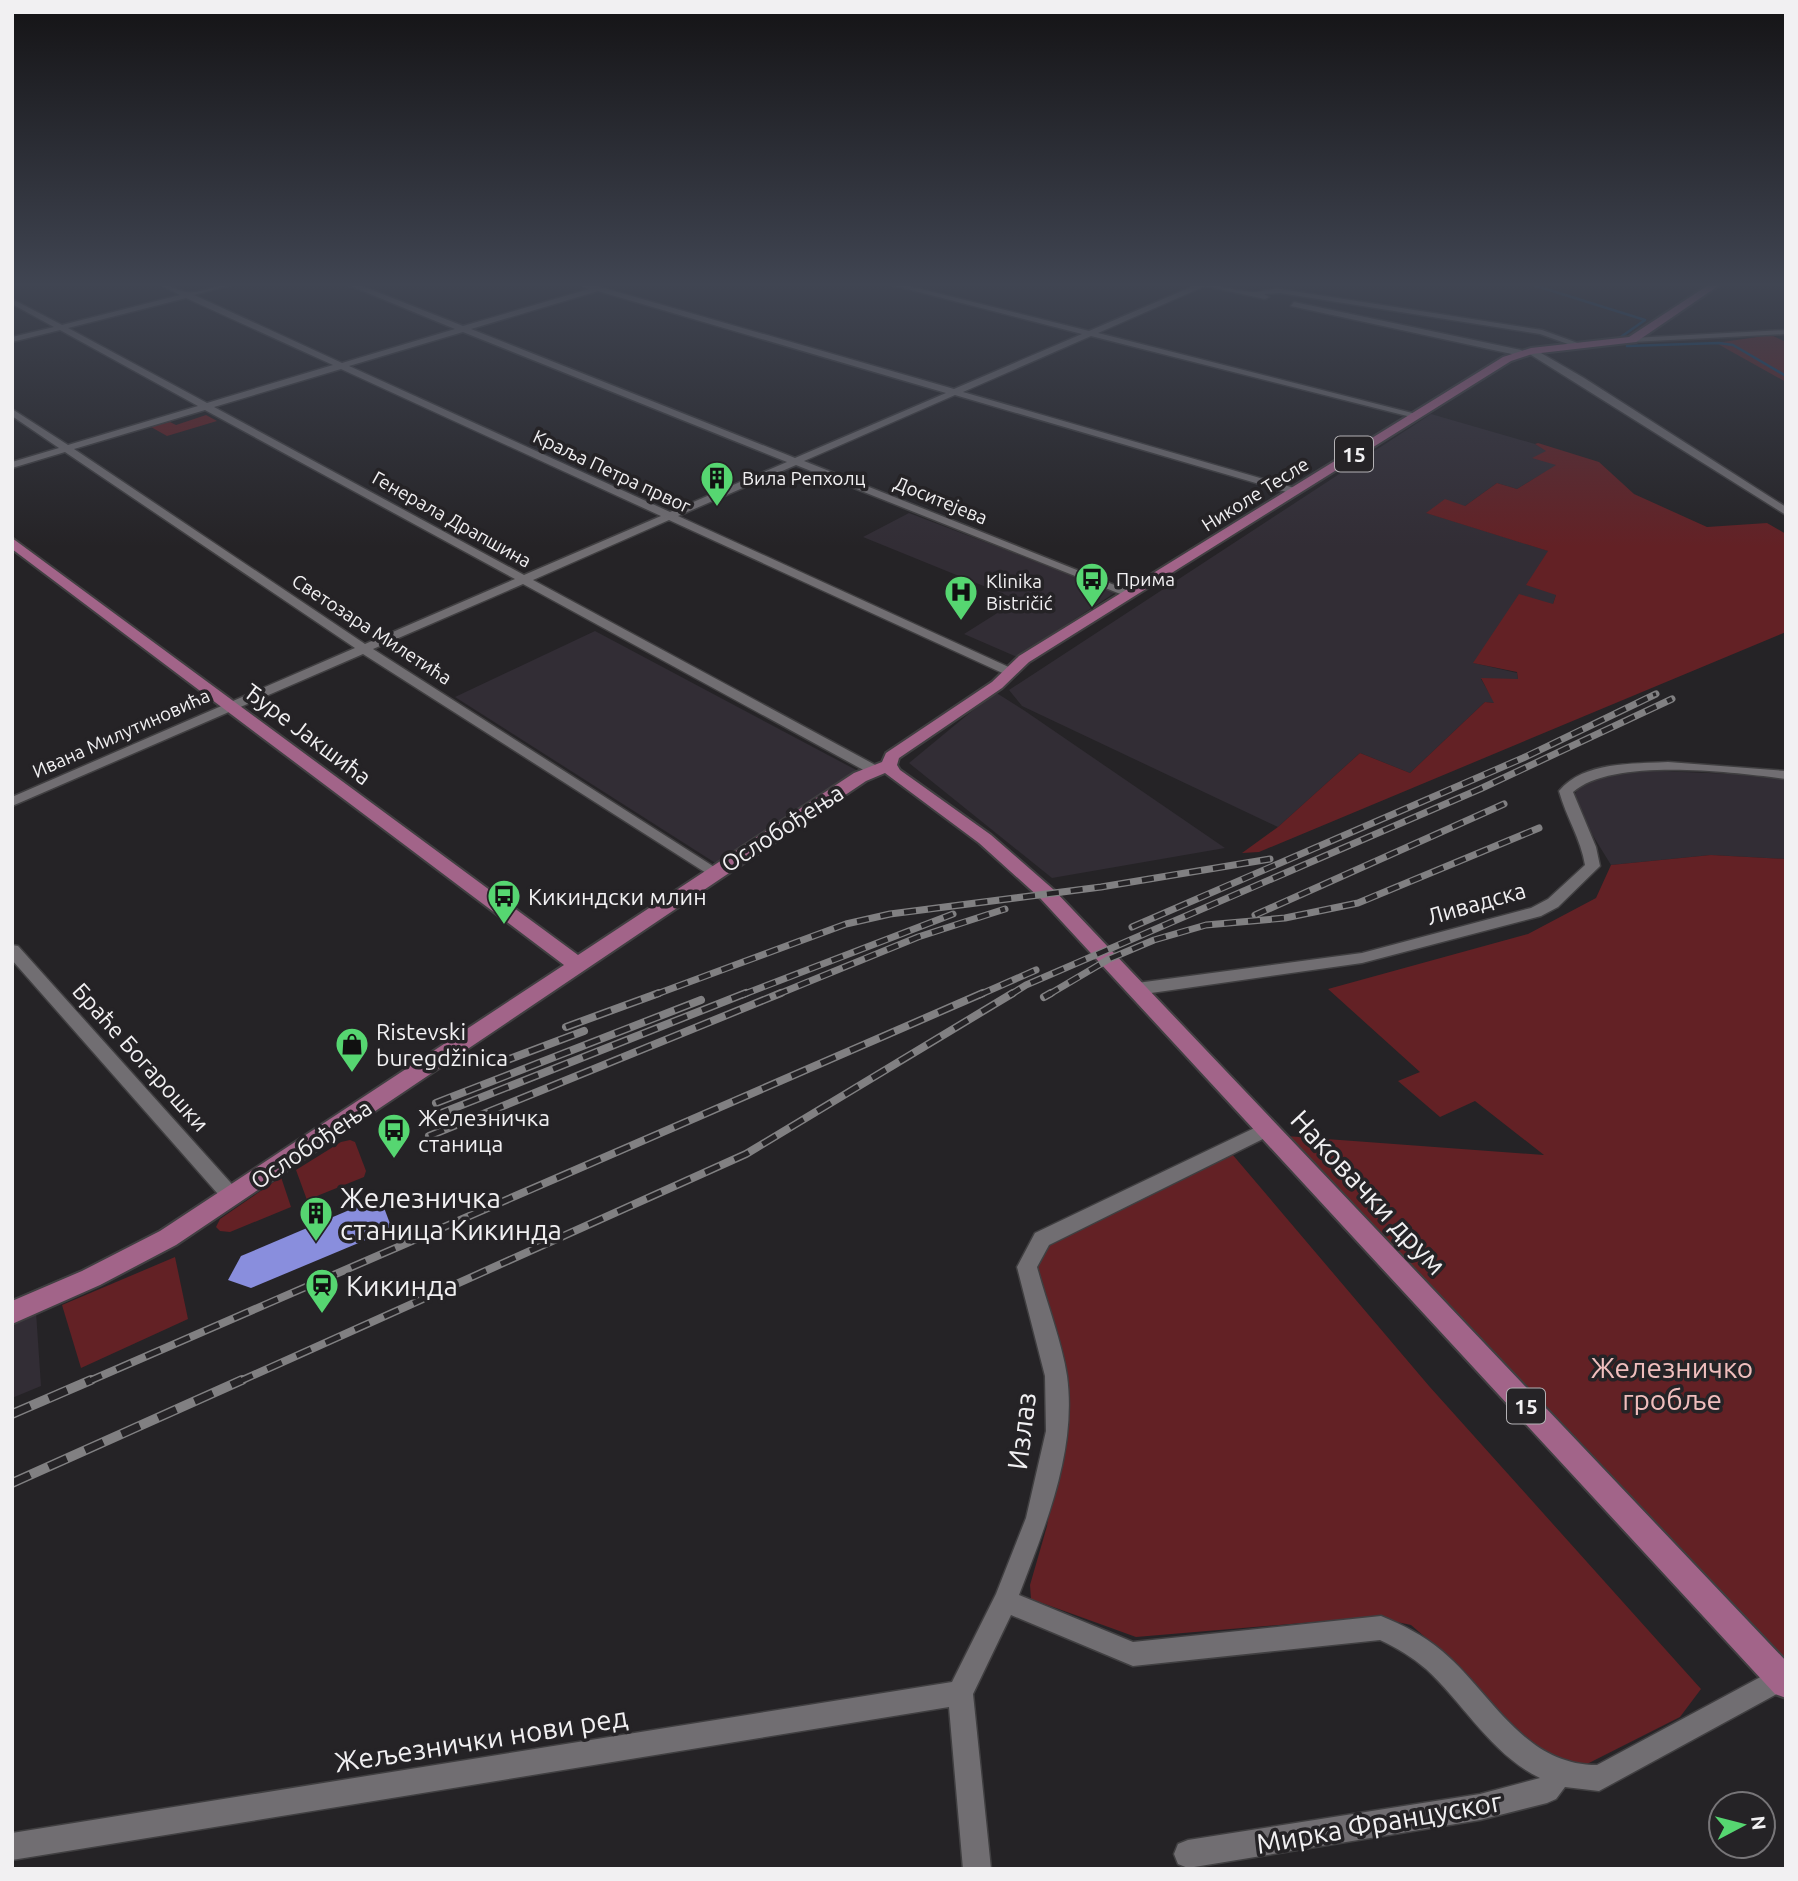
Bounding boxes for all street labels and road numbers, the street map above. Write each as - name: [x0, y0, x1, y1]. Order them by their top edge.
- street label: Краља Петра првог: [530, 425, 695, 517]
- road number: 15: [1335, 436, 1373, 472]
- street label: Николе Тесле: [1197, 452, 1313, 536]
- street label: Генерала Драпшина: [369, 466, 535, 572]
- street label: Доситејева: [891, 471, 991, 529]
- street label: Светозара Милетића: [288, 569, 456, 689]
- street label: Ђуре Јакшића: [240, 678, 376, 790]
- street label: Ивана Милутиновића: [29, 684, 213, 782]
- street label: Ослобођења: [717, 779, 847, 877]
- street label: Ливадска: [1424, 877, 1528, 929]
- street label: Браће Богарошки: [68, 978, 214, 1136]
- street label: Ослобођења: [246, 1095, 376, 1193]
- street label: Наковачки друм: [1285, 1104, 1453, 1280]
- road number: 15: [1507, 1388, 1545, 1424]
- street label: Излаз: [1001, 1391, 1041, 1471]
- street label: Жељезнички нови ред: [332, 1701, 630, 1777]
- street label: Мирка Француског: [1254, 1785, 1504, 1859]

